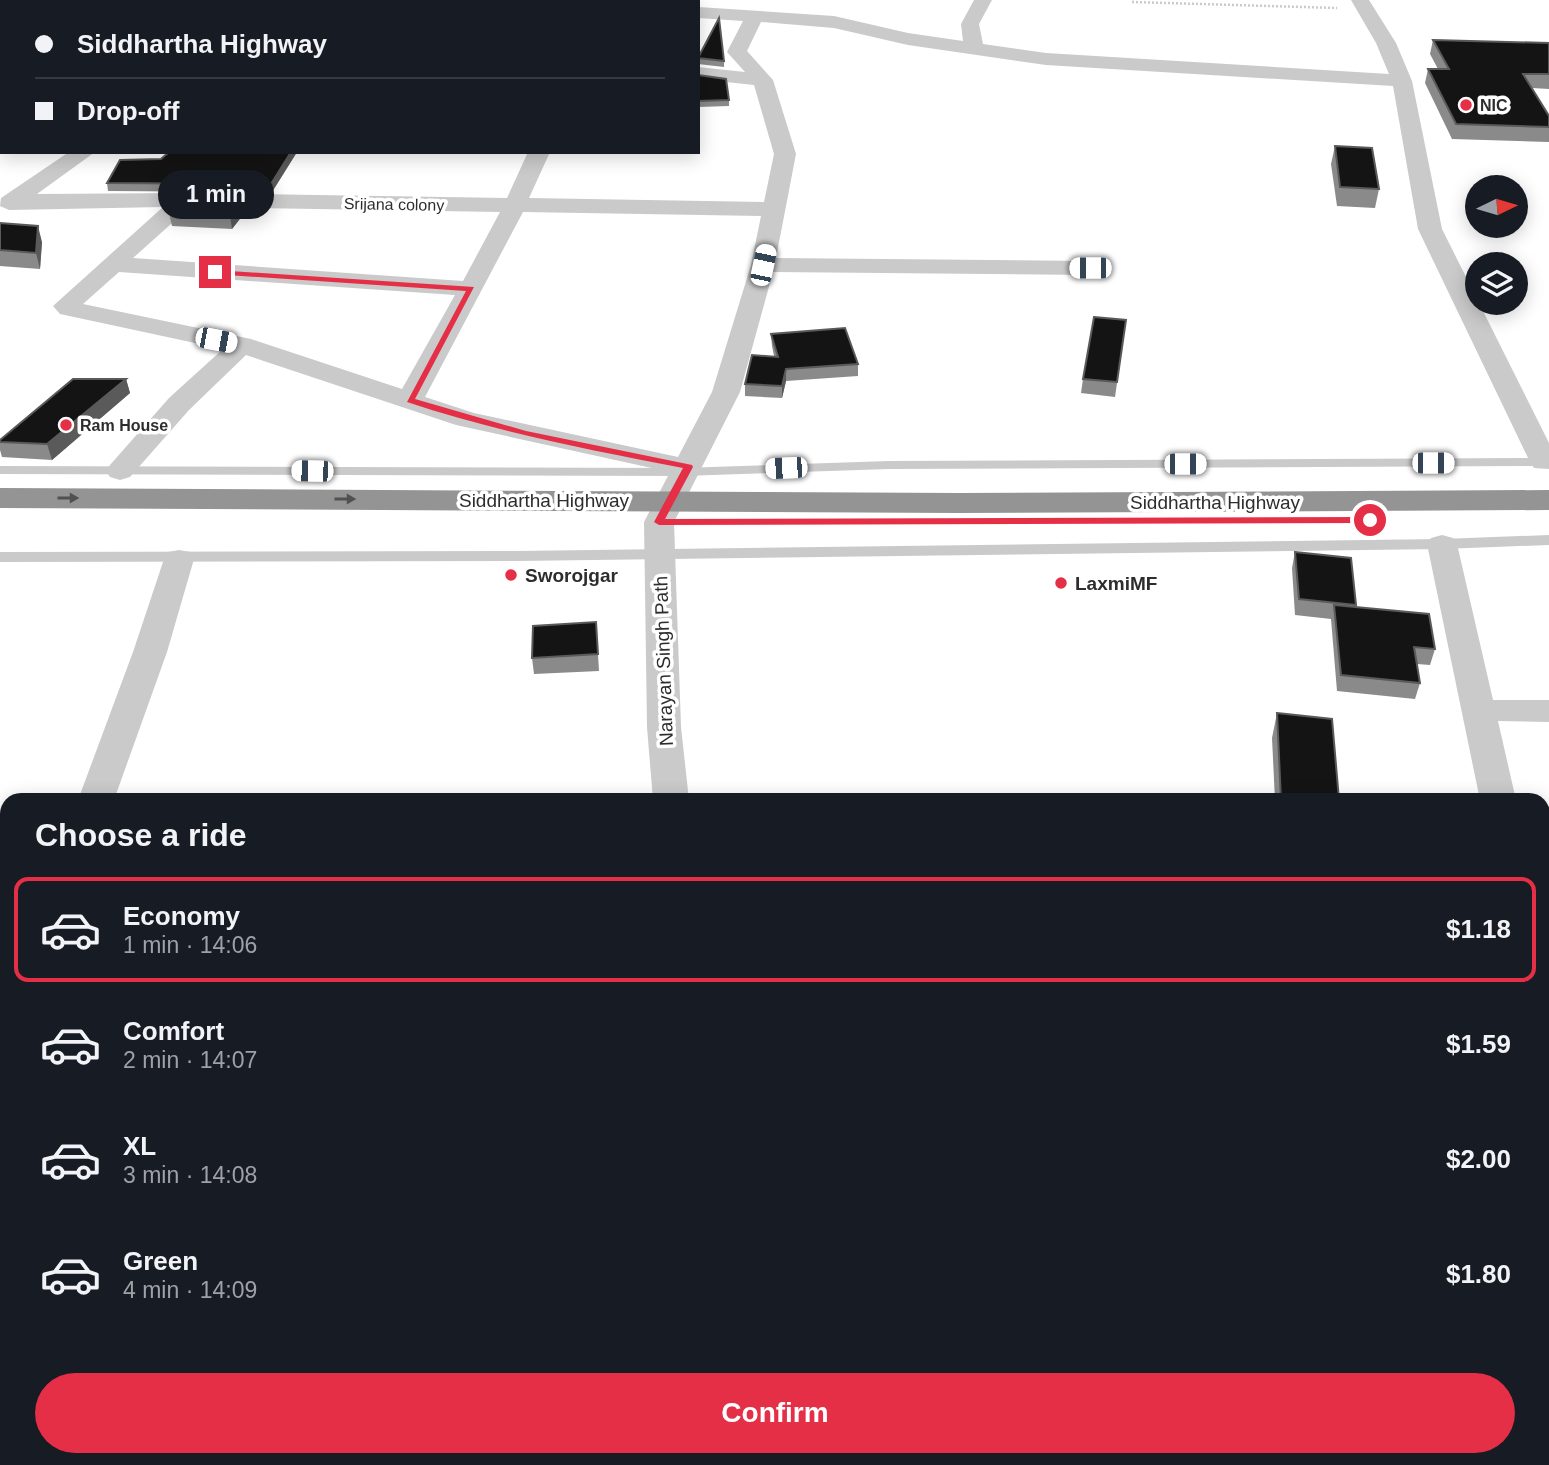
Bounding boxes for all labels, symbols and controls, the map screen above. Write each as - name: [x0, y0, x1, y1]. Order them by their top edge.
- text: Siddhartha Highway: [77, 29, 327, 59]
- text: Drop-off: [77, 96, 180, 126]
- marker: NIC: [1458, 97, 1474, 113]
- place label: NIC: [1480, 97, 1508, 114]
- callout: 1 min: [157, 170, 273, 219]
- north arrow: [1465, 175, 1528, 238]
- map controls: [1465, 175, 1528, 315]
- text: 1 min: [186, 181, 246, 207]
- street label: Srijana colony: [344, 195, 444, 214]
- car: [749, 242, 778, 288]
- button: layers: [1465, 252, 1528, 315]
- route end: [199, 256, 231, 288]
- car: [1070, 258, 1112, 279]
- car: [194, 326, 239, 354]
- marker: Ram House: [58, 417, 74, 433]
- place label: Ram House: [80, 417, 168, 434]
- car: [1413, 453, 1455, 474]
- car: [1165, 454, 1207, 475]
- car: [765, 457, 808, 479]
- car: [291, 460, 334, 482]
- street label: Siddhartha Highway: [459, 490, 630, 511]
- one-way arrow: [57, 492, 79, 504]
- street label: Siddhartha Highway: [1130, 492, 1301, 513]
- one-way arrow: [334, 493, 356, 505]
- route start: [1354, 504, 1386, 536]
- place label: Sworojgar: [525, 565, 619, 586]
- marker: Sworojgar: [503, 567, 519, 583]
- place label: LaxmiMF: [1075, 573, 1157, 594]
- marker: LaxmiMF: [1053, 575, 1069, 591]
- street label: Narayan Singh Path: [650, 576, 677, 746]
- text: Choose a ride: [35, 817, 247, 853]
- icon: car: [39, 898, 102, 961]
- text: Economy: [123, 901, 240, 931]
- text: $1.18: [1446, 914, 1511, 944]
- text: 1 min · 14:06: [123, 932, 257, 958]
- icon: car: [39, 1013, 102, 1076]
- text: Comfort: [123, 1016, 224, 1046]
- text: $1.59: [1446, 1029, 1511, 1059]
- text: 2 min · 14:07: [123, 1047, 257, 1073]
- icon: car: [39, 1128, 102, 1191]
- text: XL: [123, 1131, 156, 1161]
- text: $2.00: [1446, 1144, 1511, 1174]
- text: 3 min · 14:08: [123, 1162, 257, 1188]
- icon: car: [39, 1243, 102, 1306]
- text: Green: [123, 1246, 198, 1276]
- text: $1.80: [1446, 1259, 1511, 1289]
- text: 4 min · 14:09: [123, 1277, 257, 1303]
- button: Confirm: [35, 1373, 1515, 1453]

